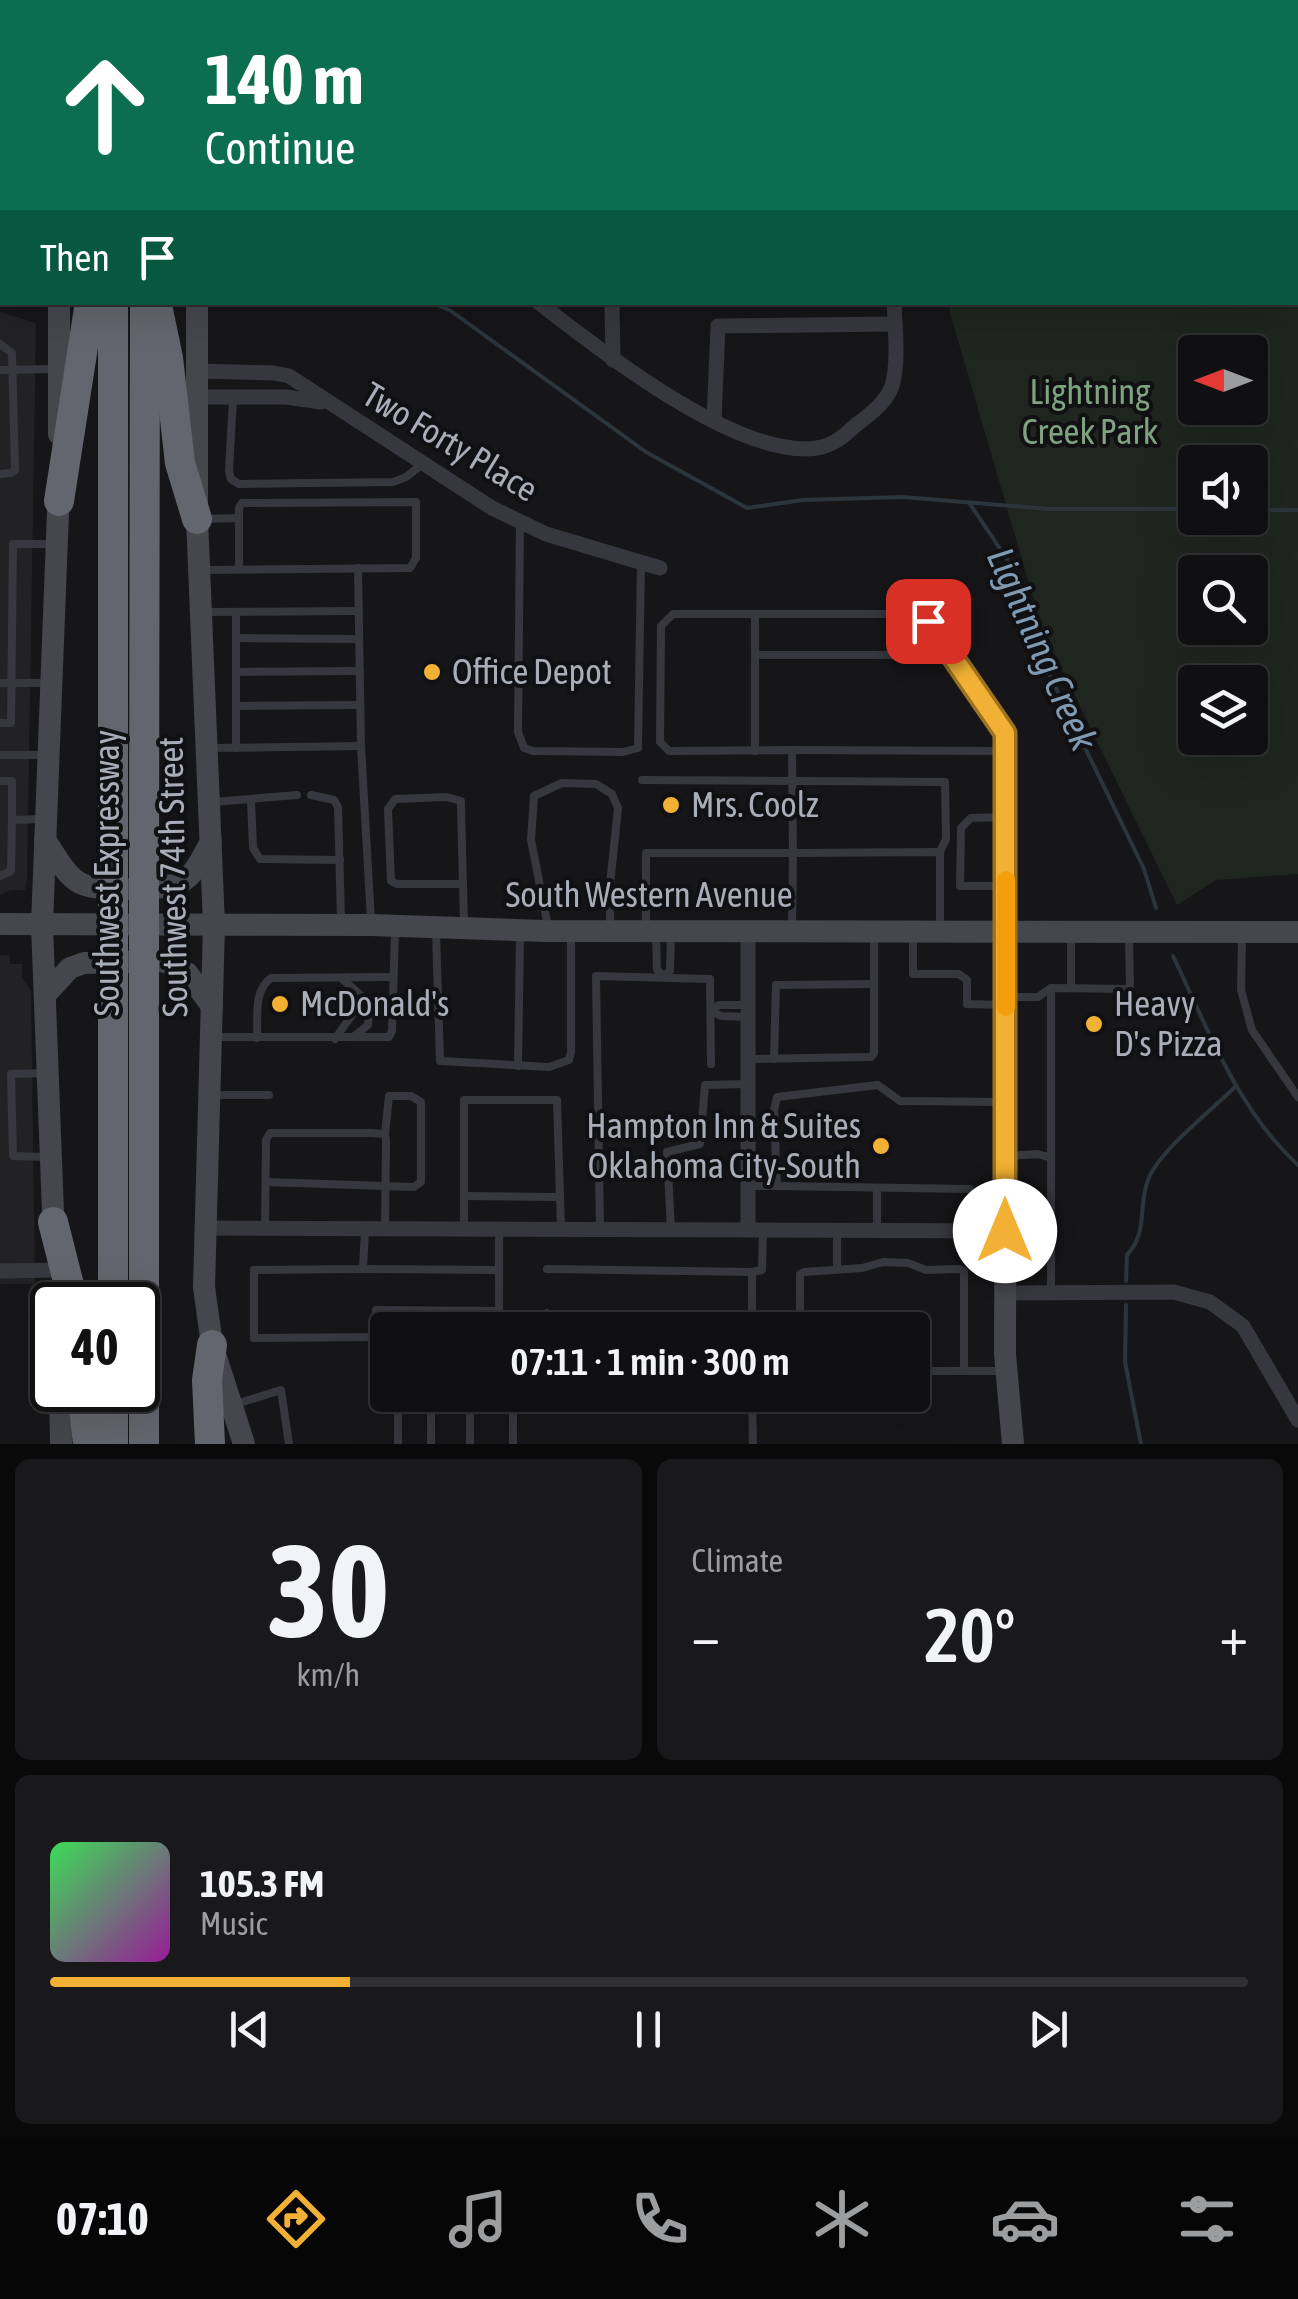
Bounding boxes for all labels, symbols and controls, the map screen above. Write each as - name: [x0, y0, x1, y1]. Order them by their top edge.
- text: 140 m: [205, 39, 364, 119]
- icon: ahead: [40, 40, 170, 170]
- text: Continue: [205, 122, 356, 174]
- icon: arrive: [130, 230, 185, 285]
- text: Then: [40, 236, 110, 279]
- north arrow: [1178, 335, 1268, 425]
- map controls: [1178, 335, 1268, 755]
- park label: Lightning Creek Park: [1022, 371, 1158, 451]
- street label: Two Forty Place: [356, 373, 545, 509]
- button: sound: [1178, 445, 1268, 535]
- water label: Lightning Creek: [979, 541, 1107, 758]
- button: search: [1178, 555, 1268, 645]
- pin: [886, 579, 971, 664]
- icon: arrive: [901, 594, 956, 649]
- place label: Office Depot: [452, 651, 612, 691]
- marker: Office Depot: [421, 661, 443, 683]
- button: layers: [1178, 665, 1268, 755]
- street label: Southwest Expressway: [86, 730, 126, 1016]
- street label: Southwest 74th Street: [150, 737, 194, 1018]
- place label: Mrs. Coolz: [691, 784, 819, 824]
- marker: Mrs. Coolz: [660, 794, 682, 816]
- street label: South Western Avenue: [505, 874, 793, 914]
- place label: McDonald's: [300, 983, 449, 1023]
- place label: Heavy D's Pizza: [1114, 983, 1222, 1063]
- marker: McDonald's: [269, 993, 291, 1015]
- marker: Heavy D's Pizza: [1083, 1013, 1105, 1035]
- place label: Hampton Inn & Suites Oklahoma City-South: [586, 1105, 861, 1185]
- marker: Hampton Inn & Suites Oklahoma City-South: [870, 1135, 892, 1157]
- position arrow: [953, 1179, 1057, 1283]
- speed limit sign: 40: [30, 1282, 160, 1412]
- text: 07:11 · 1 min · 300 m: [510, 1340, 790, 1383]
- text: 30: [267, 1516, 389, 1665]
- text: Climate: [692, 1542, 783, 1579]
- text: 20°: [924, 1592, 1015, 1678]
- text: −: [692, 1604, 720, 1667]
- text: +: [1219, 1604, 1248, 1667]
- text: km/h: [297, 1656, 360, 1693]
- text: 105.3 FM: [200, 1862, 324, 1905]
- text: Music: [200, 1905, 267, 1942]
- icon: previous: [222, 2002, 277, 2057]
- icon: pause: [621, 2002, 676, 2057]
- icon: next: [1021, 2002, 1076, 2057]
- icon: directions: [261, 2184, 331, 2254]
- icon: music: [443, 2184, 513, 2254]
- icon: phone: [625, 2184, 695, 2254]
- icon: climate: [807, 2184, 877, 2254]
- icon: car: [990, 2184, 1060, 2254]
- icon: filters: [1172, 2184, 1242, 2254]
- text: 07:10: [56, 2193, 149, 2245]

